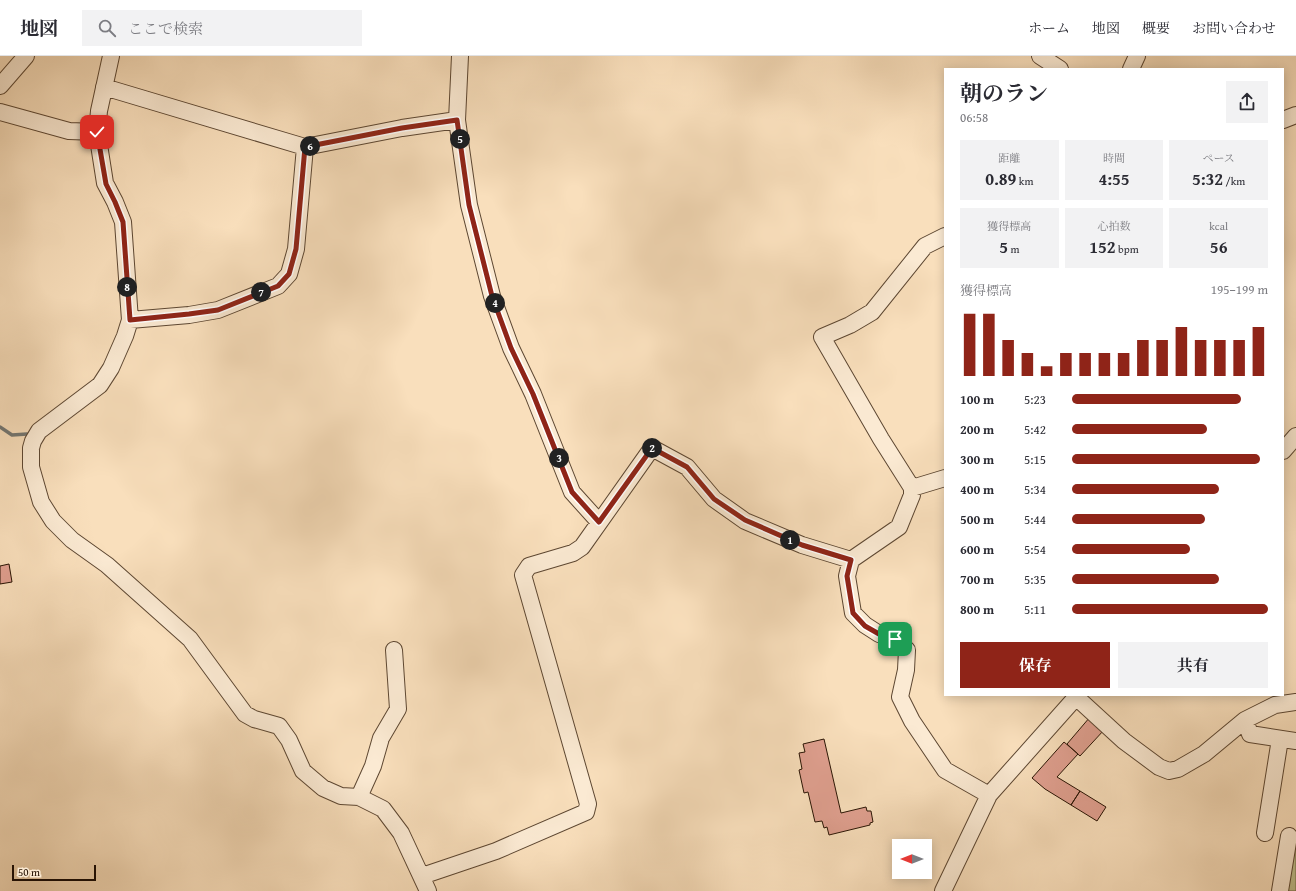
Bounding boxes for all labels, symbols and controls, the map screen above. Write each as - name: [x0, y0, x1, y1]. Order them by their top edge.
- search box: [82, 10, 362, 46]
- text: 地図: [20, 14, 58, 42]
- icon: search: [96, 17, 118, 39]
- text: ここで検索: [128, 18, 203, 39]
- text: ホーム: [1028, 18, 1070, 38]
- text: 地図: [1092, 18, 1120, 38]
- text: 概要: [1142, 18, 1170, 38]
- text: お問い合わせ: [1192, 18, 1276, 38]
- text: 朝のラン: [960, 77, 1048, 109]
- button: share: [1226, 81, 1268, 123]
- text: 06:58: [960, 108, 988, 127]
- pin: [80, 115, 114, 149]
- icon: check: [86, 121, 108, 143]
- pin: 5: [450, 129, 470, 149]
- text: 5: [457, 131, 463, 147]
- pin: 6: [300, 136, 320, 156]
- text: 6: [307, 138, 313, 154]
- text: 距離: [998, 150, 1020, 166]
- text: 時間: [1103, 150, 1125, 166]
- text: ペース: [1202, 150, 1235, 166]
- text: 0.89: [985, 166, 1016, 191]
- text: 4:55: [1098, 166, 1130, 191]
- text: 5:32: [1192, 166, 1223, 191]
- text: km: [1016, 173, 1033, 189]
- text: /km: [1223, 173, 1245, 189]
- text: 獲得標高: [987, 218, 1031, 234]
- text: 心拍数: [1097, 218, 1130, 234]
- text: kcal: [1209, 218, 1228, 234]
- text: 5: [999, 234, 1008, 259]
- text: 152: [1089, 234, 1116, 259]
- text: 56: [1210, 234, 1227, 259]
- text: m: [1008, 241, 1019, 257]
- text: bpm: [1116, 241, 1139, 257]
- pin: 8: [117, 277, 137, 297]
- text: 8: [124, 279, 130, 295]
- text: 195–199 m: [1211, 280, 1268, 299]
- text: 獲得標高: [960, 281, 1012, 300]
- pin: 7: [251, 282, 271, 302]
- text: 7: [258, 284, 264, 300]
- pin: 4: [485, 293, 505, 313]
- text: 4: [492, 295, 498, 311]
- text: 100 m: [960, 390, 994, 409]
- text: 5:23: [1024, 390, 1046, 409]
- text: 200 m: [960, 420, 994, 439]
- text: 5:42: [1024, 420, 1046, 439]
- pin: 2: [642, 438, 662, 458]
- text: 2: [649, 440, 655, 456]
- pin: 3: [549, 448, 569, 468]
- text: 3: [556, 450, 562, 466]
- text: 300 m: [960, 450, 994, 469]
- text: 5:15: [1024, 450, 1046, 469]
- text: 400 m: [960, 480, 994, 499]
- text: 5:34: [1024, 480, 1046, 499]
- text: 500 m: [960, 510, 994, 529]
- text: 5:44: [1024, 510, 1046, 529]
- pin: 1: [780, 530, 800, 550]
- text: 1: [787, 532, 793, 548]
- text: 600 m: [960, 540, 994, 559]
- text: 5:54: [1024, 540, 1046, 559]
- text: 700 m: [960, 570, 994, 589]
- text: 5:35: [1024, 570, 1046, 589]
- text: 800 m: [960, 600, 994, 619]
- text: 5:11: [1024, 600, 1046, 619]
- pin: [878, 622, 912, 656]
- icon: arrive: [884, 628, 906, 650]
- button: 保存: [960, 642, 1110, 688]
- button: 共有: [1118, 642, 1268, 688]
- north arrow: [892, 839, 932, 879]
- map controls: [892, 839, 932, 879]
- scale bar: [12, 863, 96, 882]
- text: 50 m: [18, 864, 40, 880]

